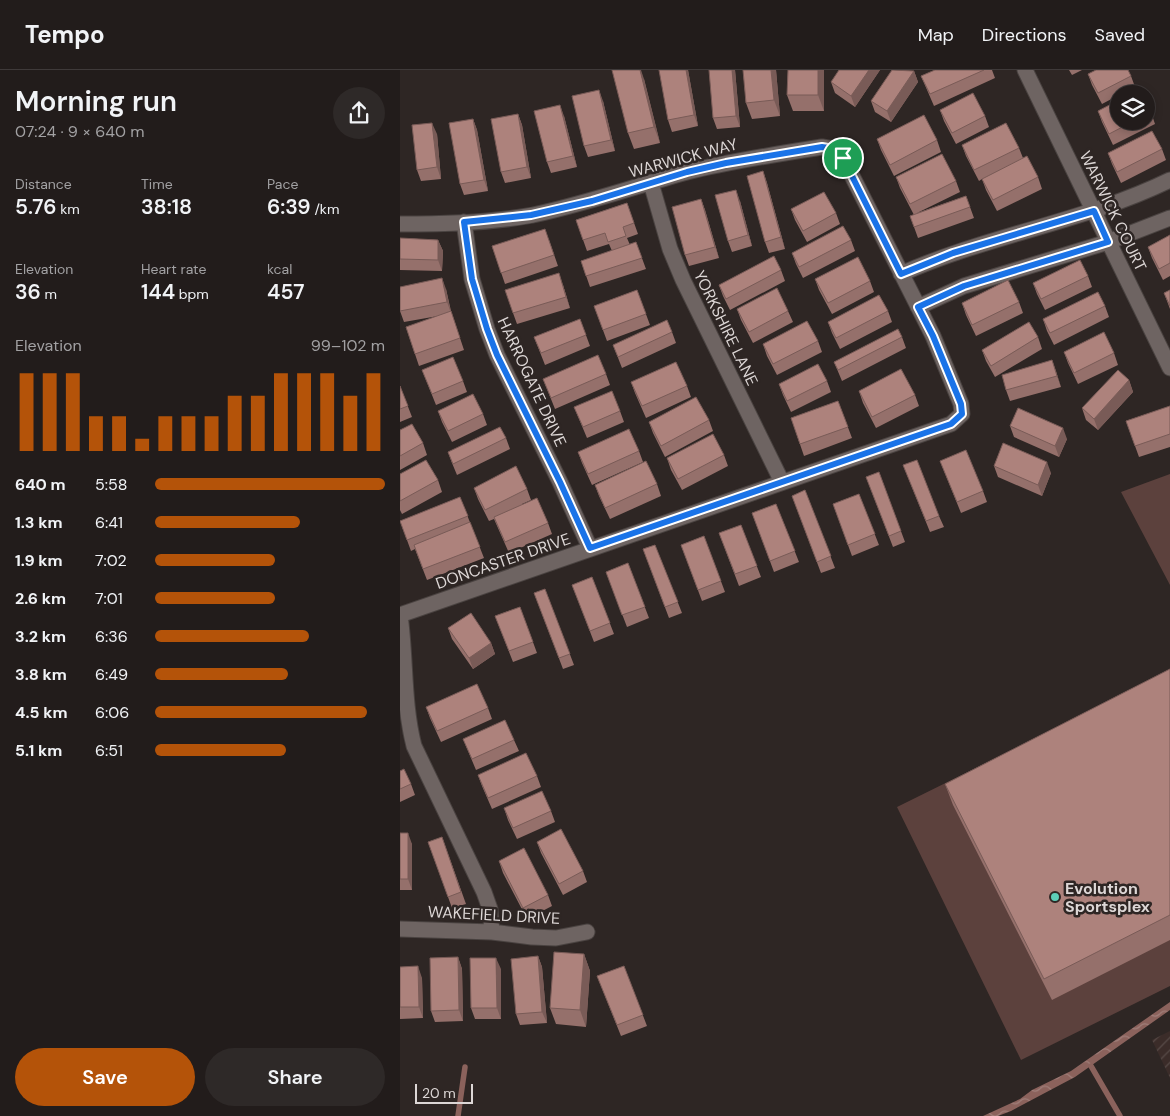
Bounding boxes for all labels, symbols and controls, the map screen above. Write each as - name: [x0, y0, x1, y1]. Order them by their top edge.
- text: Tempo: [25, 19, 105, 50]
- text: Map: [918, 23, 954, 47]
- text: Directions: [982, 23, 1067, 47]
- text: Saved: [1095, 23, 1145, 47]
- text: Morning run: [15, 83, 177, 120]
- map controls: [1110, 85, 1155, 130]
- button: layers: [1110, 85, 1155, 130]
- button: share: [333, 87, 385, 139]
- text: 07:24 · 9 × 640 m: [15, 121, 144, 142]
- street label: WARWICK WAY: [626, 133, 740, 183]
- pin: [822, 137, 864, 179]
- icon: arrive: [829, 144, 857, 172]
- street label: WARWICK COURT: [1075, 147, 1151, 275]
- text: Distance: [15, 175, 72, 193]
- text: Time: [141, 175, 173, 193]
- text: Pace: [267, 175, 298, 193]
- text: 5.76: [15, 193, 57, 221]
- text: 38:18: [141, 193, 192, 221]
- text: 6:39: [267, 193, 311, 221]
- text: km: [57, 200, 80, 218]
- text: /km: [311, 200, 339, 218]
- text: Elevation: [15, 260, 73, 278]
- text: Heart rate: [141, 260, 206, 278]
- text: kcal: [267, 260, 292, 278]
- street label: YORKSHIRE LANE: [689, 267, 763, 389]
- text: 36: [15, 278, 41, 306]
- text: 144: [141, 278, 175, 306]
- text: 457: [267, 278, 304, 306]
- text: m: [41, 285, 57, 303]
- text: bpm: [175, 285, 209, 303]
- street label: HARROGATE DRIVE: [493, 314, 571, 450]
- text: Elevation: [15, 335, 82, 356]
- text: 99–102 m: [311, 335, 385, 356]
- text: 640 m: [15, 474, 66, 495]
- text: 5:58: [95, 474, 127, 495]
- text: 1.3 km: [15, 512, 63, 533]
- text: 6:41: [95, 512, 123, 533]
- street label: DONCASTER DRIVE: [433, 528, 573, 594]
- text: 1.9 km: [15, 550, 63, 571]
- text: 7:02: [95, 550, 127, 571]
- text: 2.6 km: [15, 588, 66, 609]
- text: 7:01: [95, 588, 123, 609]
- text: 3.2 km: [15, 626, 66, 647]
- text: 6:36: [95, 626, 128, 647]
- text: 3.8 km: [15, 664, 67, 685]
- text: 6:49: [95, 664, 128, 685]
- text: 4.5 km: [15, 702, 67, 723]
- text: 6:06: [95, 702, 129, 723]
- text: 5.1 km: [15, 740, 62, 761]
- text: 6:51: [95, 740, 123, 761]
- place label: Evolution Sportsplex: [1065, 878, 1150, 917]
- marker: Evolution Sportsplex: [1049, 891, 1061, 903]
- street label: WAKEFIELD DRIVE: [427, 901, 561, 929]
- button: Save: [15, 1048, 195, 1106]
- button: Share: [205, 1048, 385, 1106]
- scale bar: [415, 1081, 472, 1104]
- text: 20 m: [422, 1084, 456, 1102]

